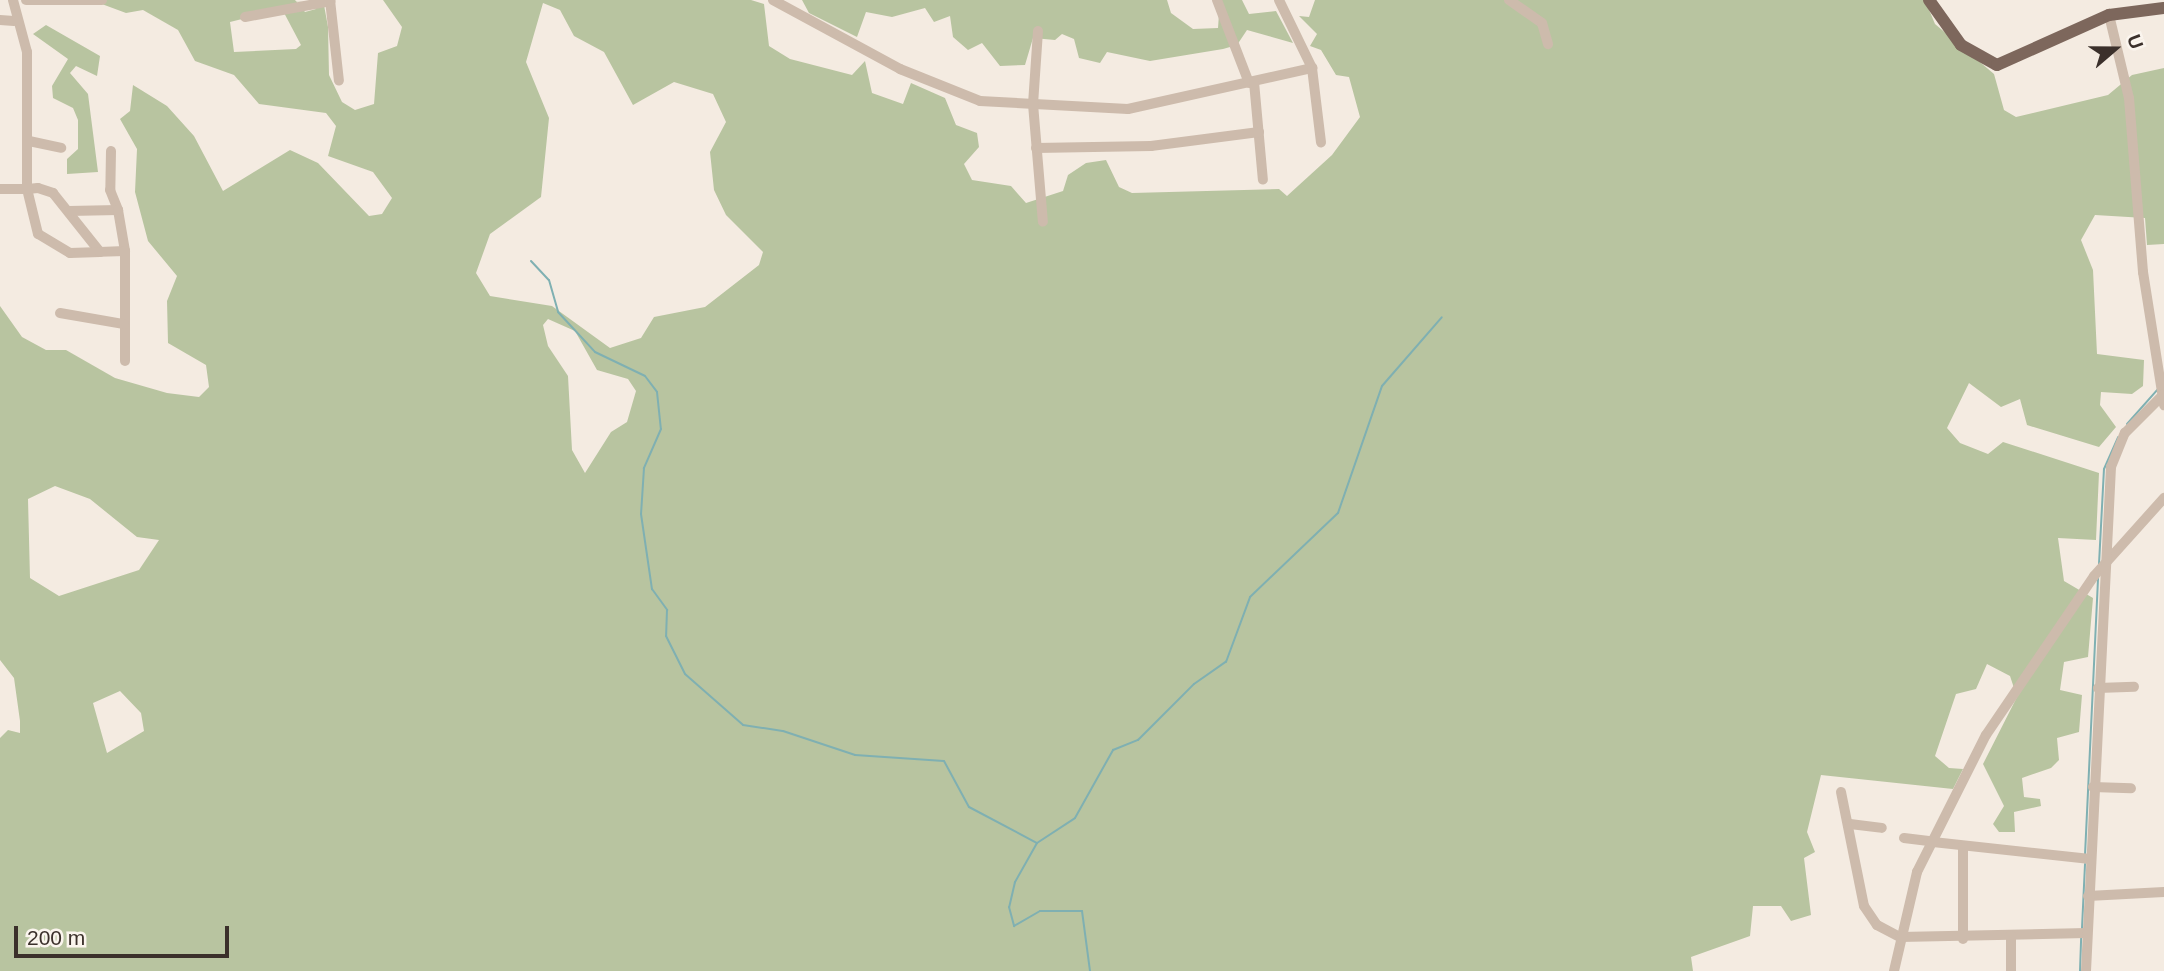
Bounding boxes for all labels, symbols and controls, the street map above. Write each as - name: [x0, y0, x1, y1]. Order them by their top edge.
- north arrow: [2080, 14, 2150, 84]
- text: U: [2123, 32, 2147, 52]
- scale bar: [18, 912, 233, 956]
- text: 200 m: [27, 926, 85, 949]

